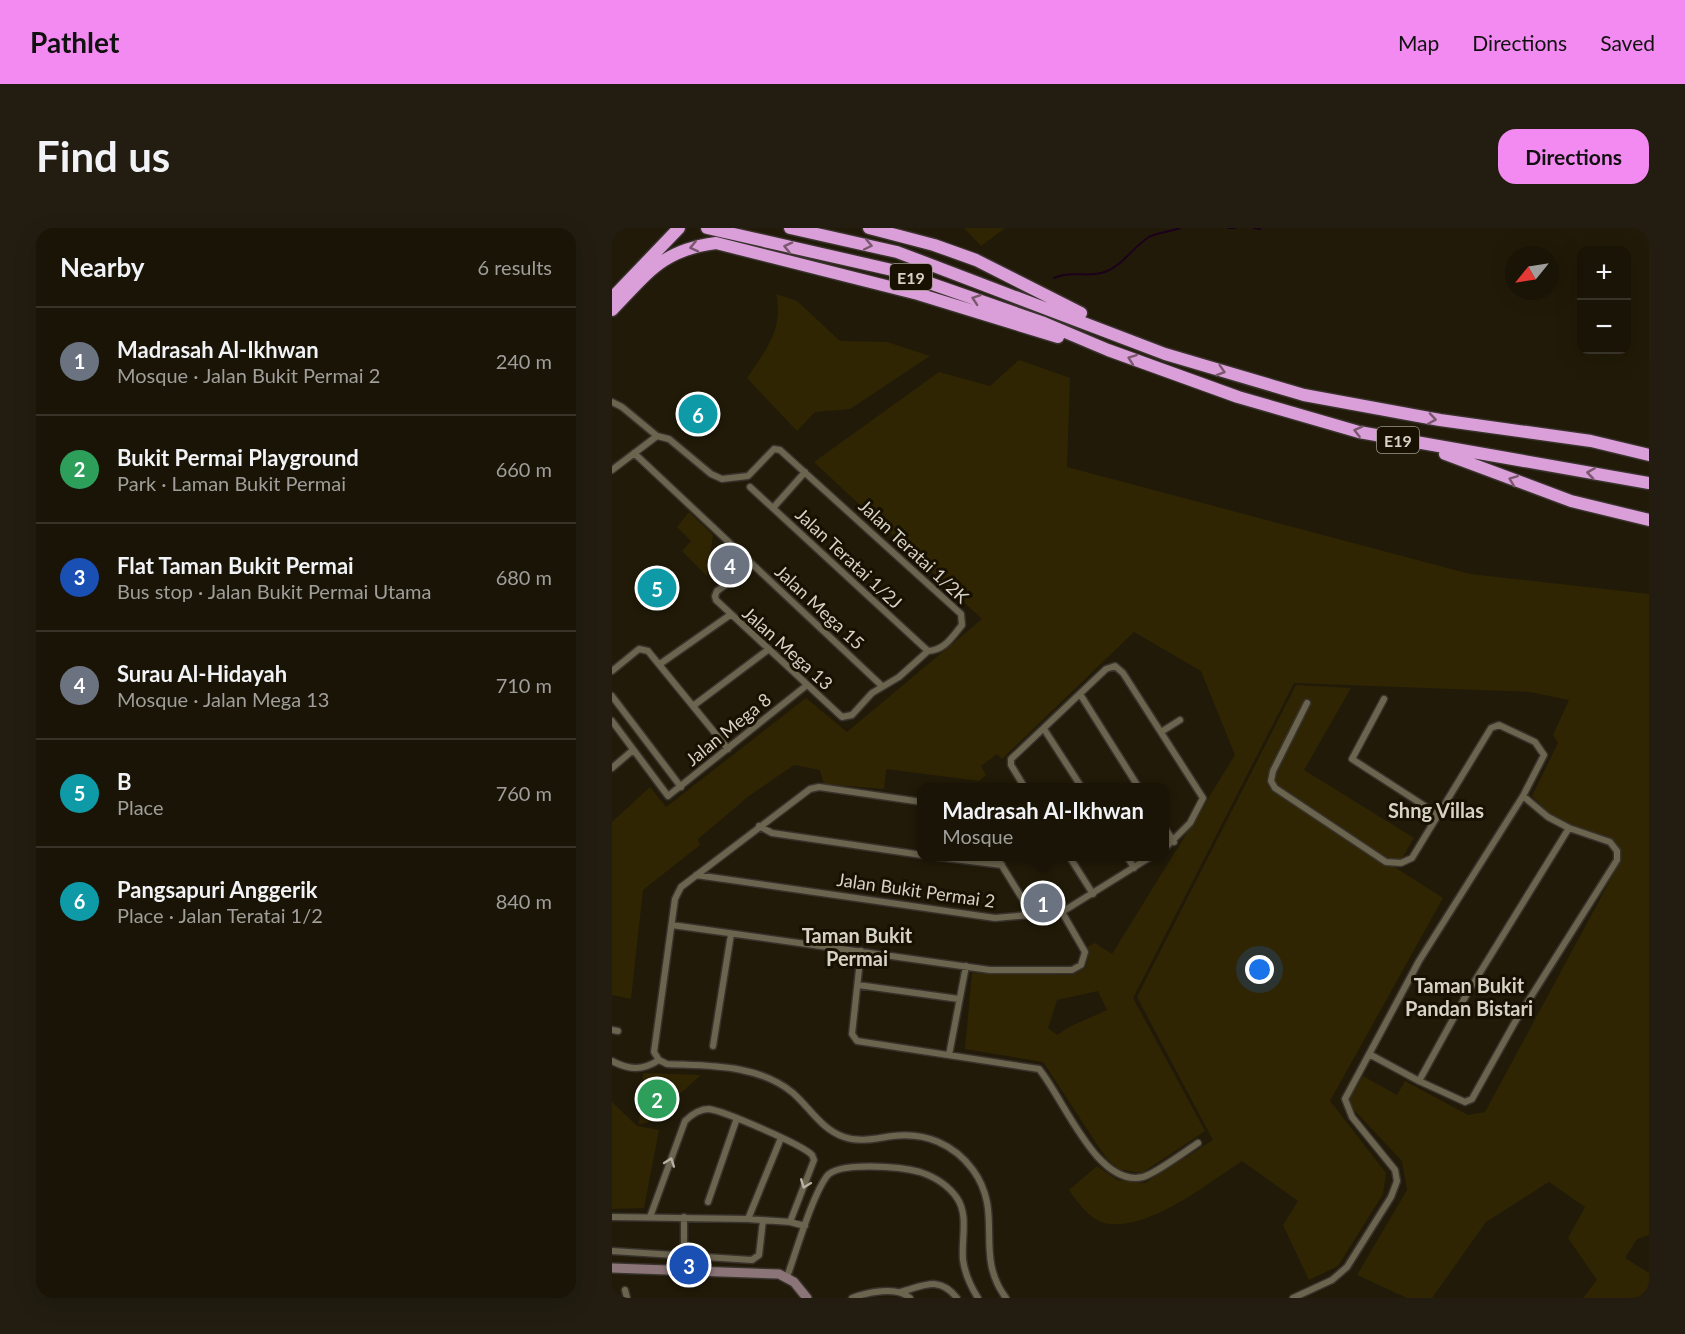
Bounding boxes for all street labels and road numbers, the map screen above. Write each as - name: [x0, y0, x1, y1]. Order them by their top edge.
- road number: E19: [890, 264, 932, 290]
- road number: E19: [1377, 427, 1419, 453]
- street label: Jalan Teratai 1/2K: [855, 495, 973, 607]
- street label: Jalan Teratai 1/2J: [791, 503, 907, 613]
- street label: Jalan Mega 15: [771, 560, 869, 654]
- street label: Jalan Mega 13: [738, 602, 838, 694]
- street label: Jalan Mega 8: [681, 688, 775, 770]
- street label: Jalan Bukit Permai 2: [835, 868, 997, 912]

